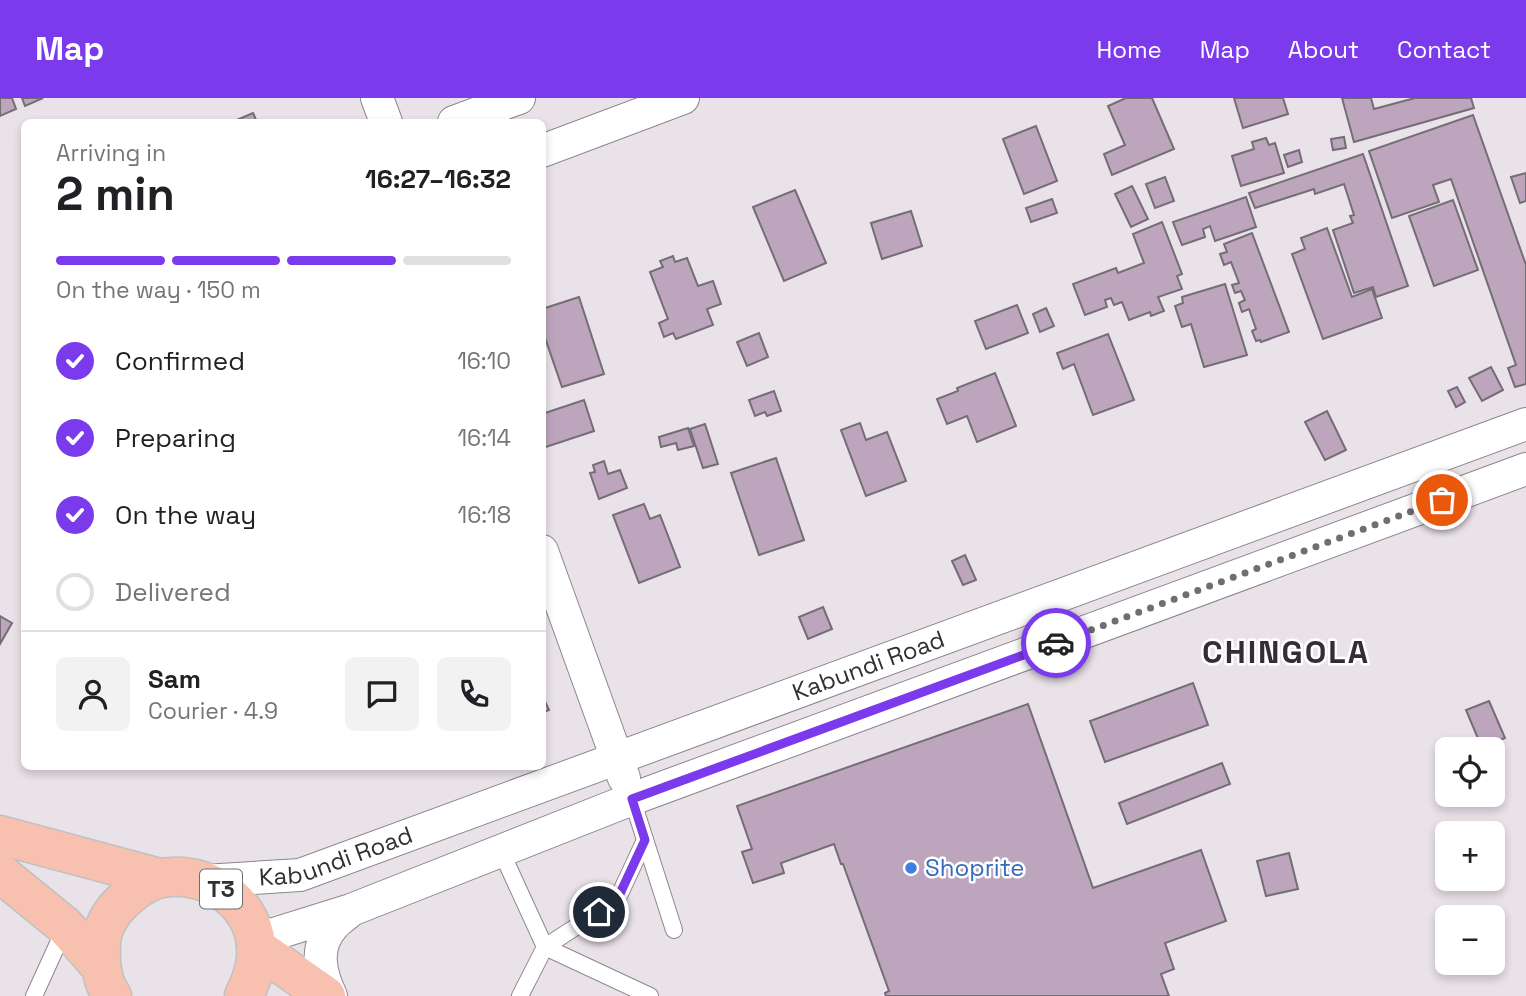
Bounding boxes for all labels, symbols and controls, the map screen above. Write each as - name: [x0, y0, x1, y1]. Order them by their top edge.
- text: Map: [35, 28, 104, 70]
- text: Home: [1096, 34, 1162, 65]
- text: Map: [1200, 34, 1250, 65]
- text: About: [1288, 34, 1359, 65]
- text: Contact: [1397, 34, 1491, 65]
- text: Arriving in: [56, 138, 166, 168]
- text: 16:27–16:32: [365, 162, 511, 196]
- text: 2 min: [56, 165, 175, 223]
- text: On the way · 150 m: [56, 275, 261, 305]
- icon: check: [56, 342, 94, 380]
- text: Confirmed: [115, 344, 245, 378]
- text: 16:10: [457, 346, 511, 376]
- icon: check: [56, 419, 94, 457]
- text: Preparing: [115, 421, 236, 455]
- text: 16:14: [458, 423, 511, 453]
- pin: [1412, 470, 1472, 530]
- icon: bag: [1423, 481, 1461, 519]
- icon: check: [56, 496, 94, 534]
- text: On the way: [115, 498, 256, 532]
- text: 16:18: [458, 500, 511, 530]
- text: Delivered: [115, 575, 231, 609]
- courier: [1021, 608, 1091, 678]
- street label: Kabundi Road: [788, 623, 949, 708]
- icon: car: [1037, 624, 1075, 662]
- district label: CHINGOLA: [1202, 632, 1370, 672]
- button: person: [56, 657, 130, 731]
- button: chat: [345, 657, 419, 731]
- button: phone: [437, 657, 511, 731]
- text: Sam: [148, 662, 201, 696]
- text: Courier · 4.9: [148, 696, 278, 726]
- map controls: [1435, 737, 1505, 975]
- button: locate: [1435, 737, 1505, 807]
- street label: Kabundi Road: [258, 819, 417, 893]
- button: +: [1435, 821, 1505, 891]
- place label: Shoprite: [925, 852, 1024, 883]
- marker: Shoprite: [903, 860, 919, 876]
- road number: T3: [200, 870, 242, 908]
- pin: [569, 882, 629, 942]
- icon: home: [580, 893, 618, 931]
- button: −: [1435, 905, 1505, 975]

